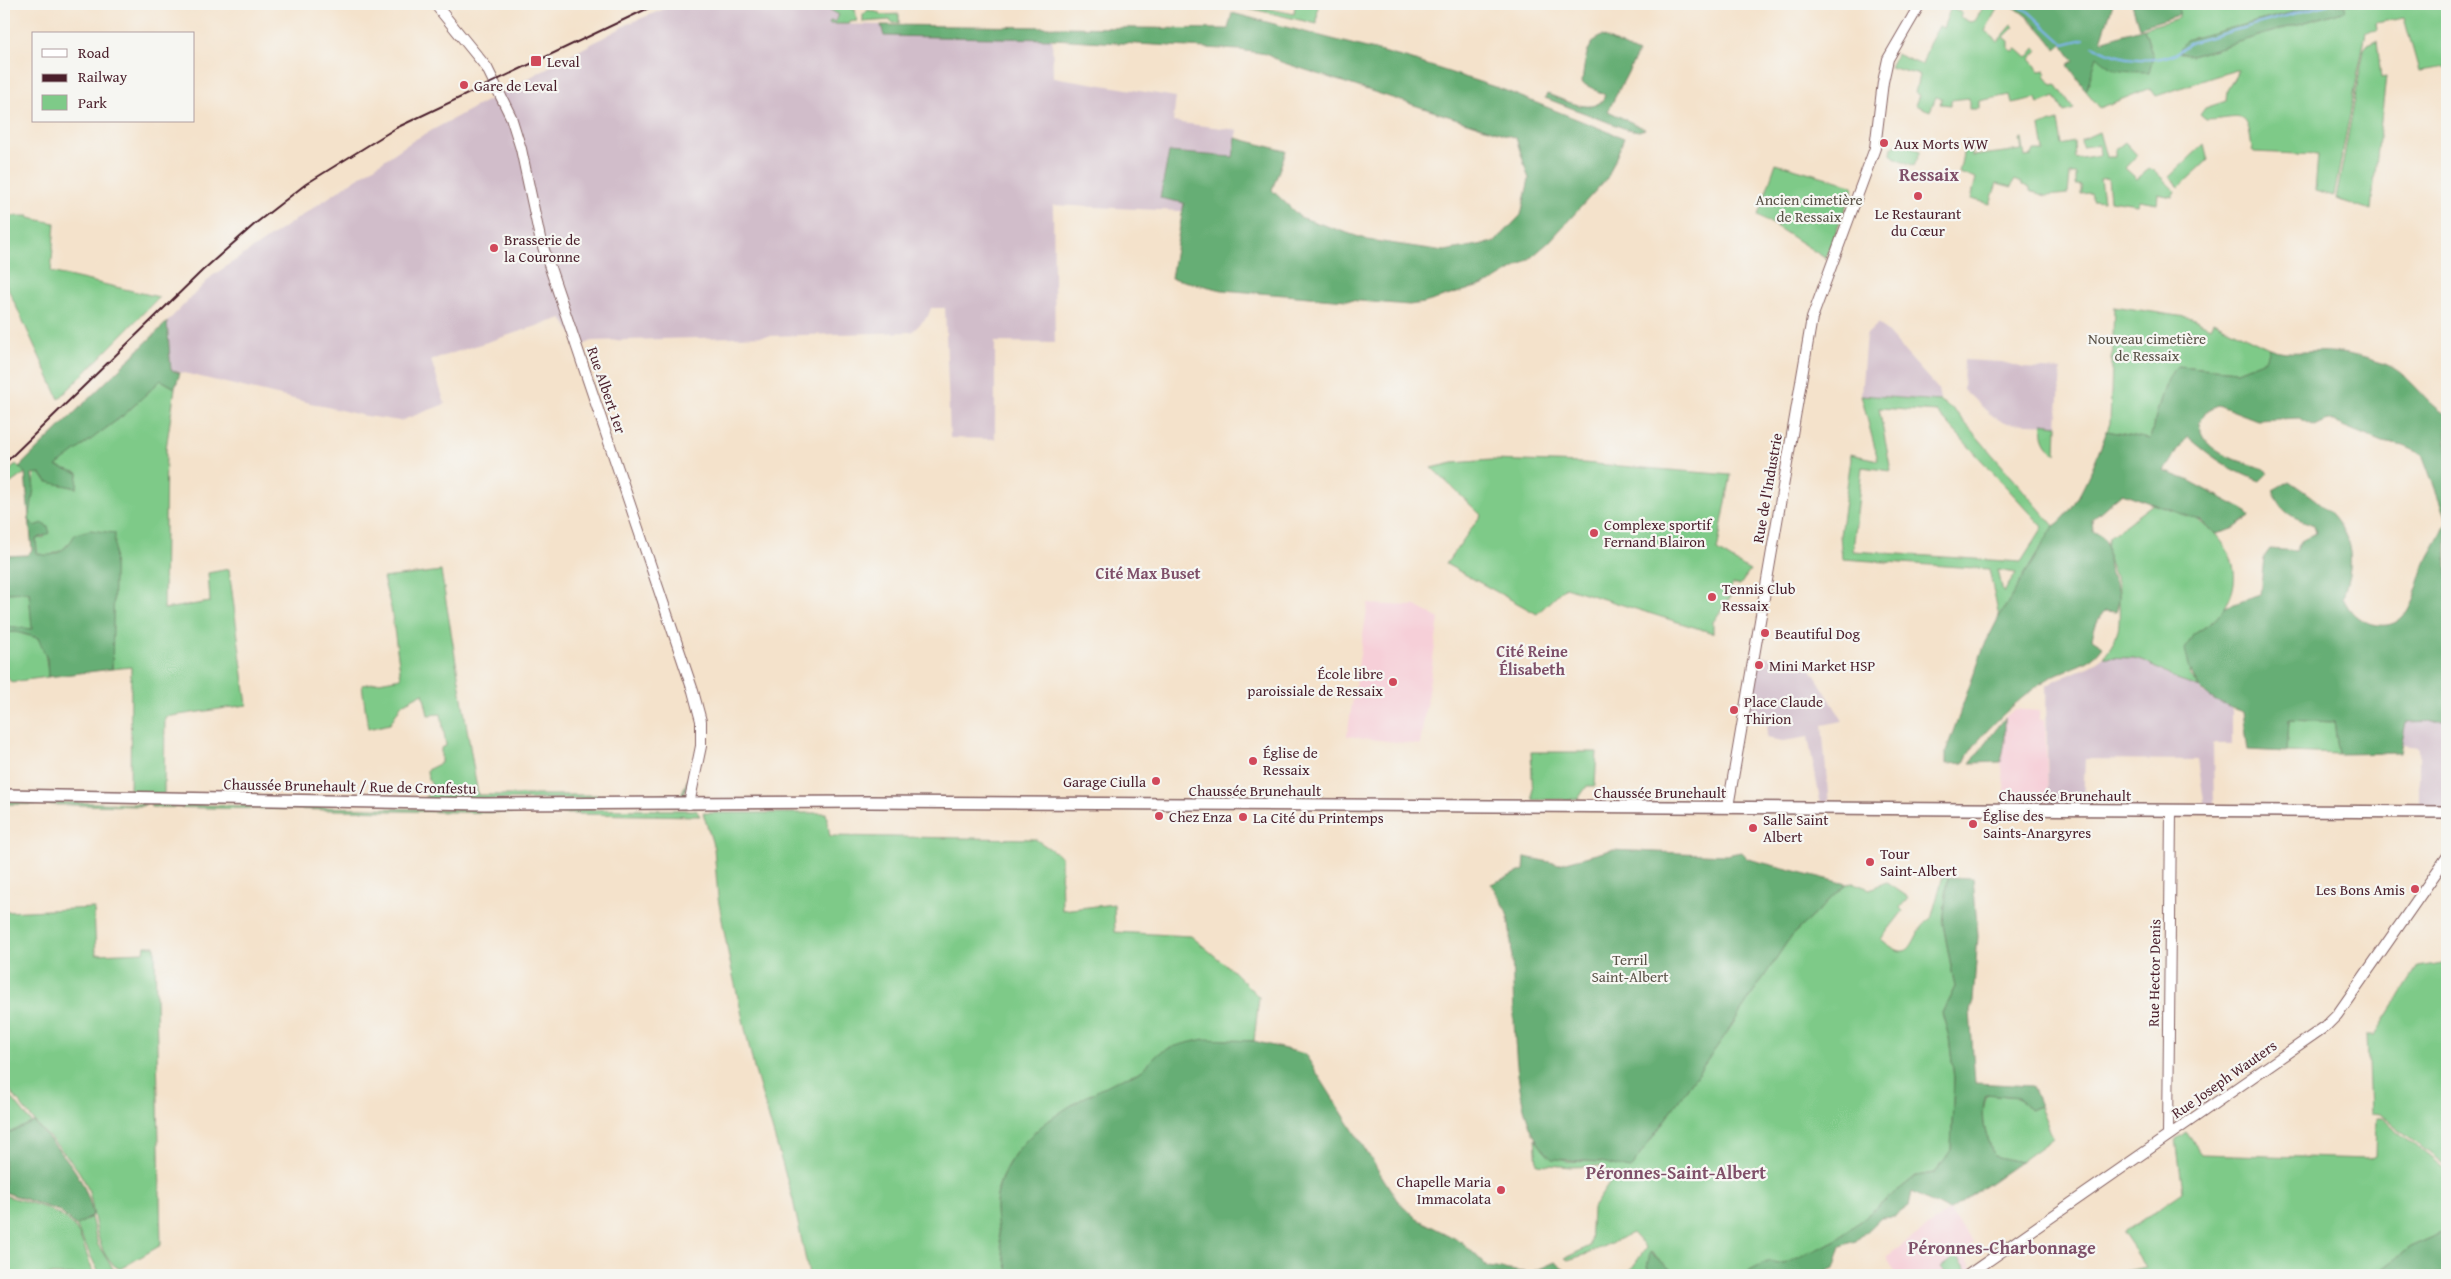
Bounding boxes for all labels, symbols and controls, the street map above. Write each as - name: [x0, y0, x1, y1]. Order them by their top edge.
- legend: [32, 32, 195, 122]
- text: Road: [78, 42, 109, 63]
- place label: Leval: [547, 51, 580, 72]
- marker: Leval: [529, 54, 543, 68]
- text: Railway: [78, 66, 128, 87]
- place label: Gare de Leval: [474, 75, 557, 96]
- marker: Gare de Leval: [458, 79, 470, 91]
- text: Park: [78, 92, 107, 113]
- place label: Aux Morts WW: [1894, 133, 1989, 154]
- marker: Aux Morts WW: [1878, 137, 1890, 149]
- district label: Ressaix: [1899, 161, 1959, 188]
- park label: Ancien cimetière de Ressaix: [1756, 189, 1862, 227]
- marker: Le Restaurant du Cœur: [1912, 190, 1924, 202]
- place label: Le Restaurant du Cœur: [1875, 203, 1962, 241]
- place label: Brasserie de la Couronne: [504, 229, 580, 267]
- marker: Brasserie de la Couronne: [488, 242, 500, 254]
- park label: Nouveau cimetière de Ressaix: [2088, 328, 2206, 366]
- street label: Rue Albert 1er: [582, 344, 632, 436]
- street label: Rue de l'Industrie: [1747, 431, 1787, 545]
- place label: Complexe sportif Fernand Blairon: [1604, 514, 1713, 552]
- marker: Complexe sportif Fernand Blairon: [1588, 527, 1600, 539]
- district label: Cité Max Buset: [1095, 561, 1201, 585]
- place label: Tennis Club Ressaix: [1722, 578, 1796, 616]
- marker: Tennis Club Ressaix: [1706, 591, 1718, 603]
- place label: Beautiful Dog: [1775, 623, 1860, 644]
- marker: Beautiful Dog: [1759, 627, 1771, 639]
- district label: Cité Reine Élisabeth: [1496, 639, 1568, 681]
- place label: Mini Market HSP: [1769, 655, 1875, 676]
- marker: Mini Market HSP: [1753, 659, 1765, 671]
- place label: École libre paroissiale de Ressaix: [1247, 663, 1383, 701]
- marker: École libre paroissiale de Ressaix: [1387, 676, 1399, 688]
- place label: Place Claude Thirion: [1744, 691, 1823, 729]
- marker: Place Claude Thirion: [1728, 704, 1740, 716]
- place label: Église de Ressaix: [1263, 742, 1318, 780]
- marker: Église de Ressaix: [1247, 755, 1259, 767]
- place label: Garage Ciulla: [1063, 771, 1146, 792]
- street label: Chaussée Brunehault / Rue de Cronfestu: [223, 773, 478, 799]
- marker: Garage Ciulla: [1150, 775, 1162, 787]
- street label: Chaussée Brunehault: [1189, 780, 1322, 801]
- street label: Chaussée Brunehault: [1594, 782, 1727, 803]
- street label: Chaussée Brunehault: [1999, 785, 2132, 806]
- place label: Église des Saints-Anargyres: [1983, 805, 2091, 843]
- place label: Chez Enza: [1169, 806, 1232, 827]
- place label: La Cité du Printemps: [1253, 807, 1384, 828]
- place label: Salle Saint Albert: [1763, 809, 1829, 847]
- marker: Chez Enza: [1153, 810, 1165, 822]
- marker: La Cité du Printemps: [1237, 811, 1249, 823]
- marker: Église des Saints-Anargyres: [1967, 818, 1979, 830]
- marker: Salle Saint Albert: [1747, 822, 1759, 834]
- place label: Tour Saint-Albert: [1880, 843, 1958, 881]
- marker: Tour Saint-Albert: [1864, 856, 1876, 868]
- place label: Les Bons Amis: [2316, 879, 2405, 900]
- marker: Les Bons Amis: [2409, 883, 2421, 895]
- street label: Rue Hector Denis: [2143, 919, 2165, 1027]
- park label: Terril Saint-Albert: [1591, 949, 1669, 987]
- street label: Rue Joseph Wauters: [2167, 1035, 2281, 1123]
- district label: Péronnes-Saint-Albert: [1586, 1159, 1766, 1186]
- place label: Chapelle Maria Immacolata: [1397, 1171, 1491, 1209]
- marker: Chapelle Maria Immacolata: [1495, 1184, 1507, 1196]
- district label: Péronnes-Charbonnage: [1908, 1234, 2096, 1261]

